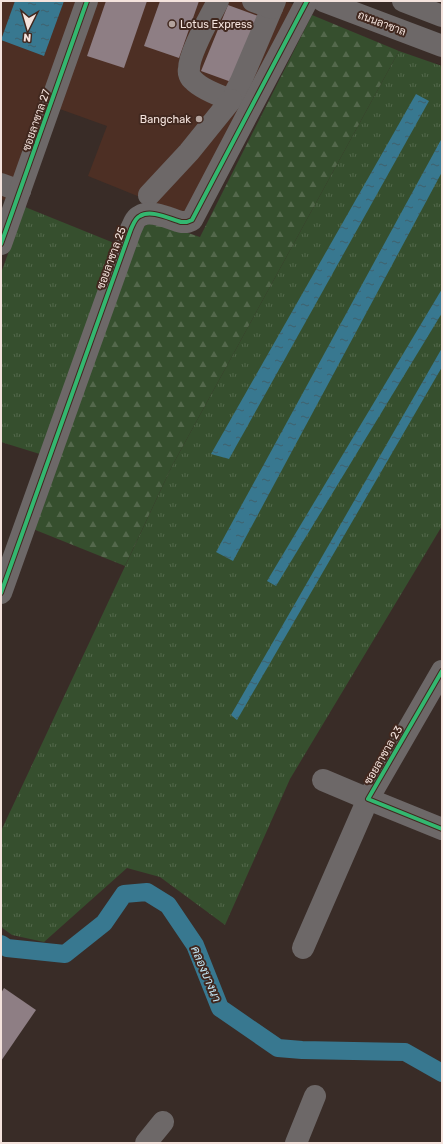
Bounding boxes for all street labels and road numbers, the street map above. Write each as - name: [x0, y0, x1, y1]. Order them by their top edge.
- street label: ถนนลาซาล: [356, 8, 408, 39]
- street label: ซอยลาซาล 27: [20, 87, 53, 153]
- street label: ซอยลาซาล 25: [94, 225, 129, 291]
- street label: ซอยลาซาล 23: [361, 723, 406, 787]

